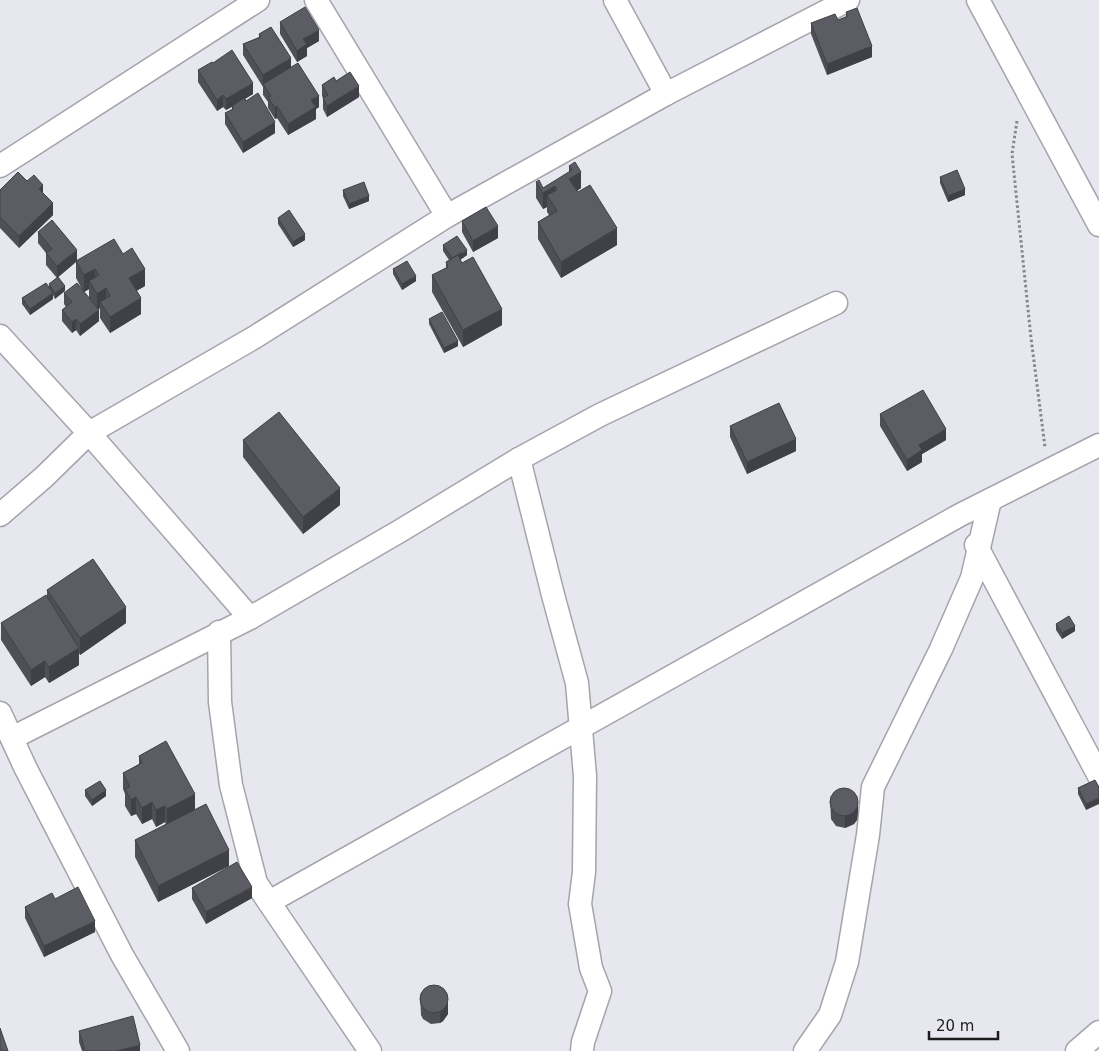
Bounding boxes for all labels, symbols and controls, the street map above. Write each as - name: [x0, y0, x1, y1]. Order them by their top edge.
- scale bar: [929, 1008, 998, 1040]
- text: 20 m: [936, 1017, 974, 1035]

